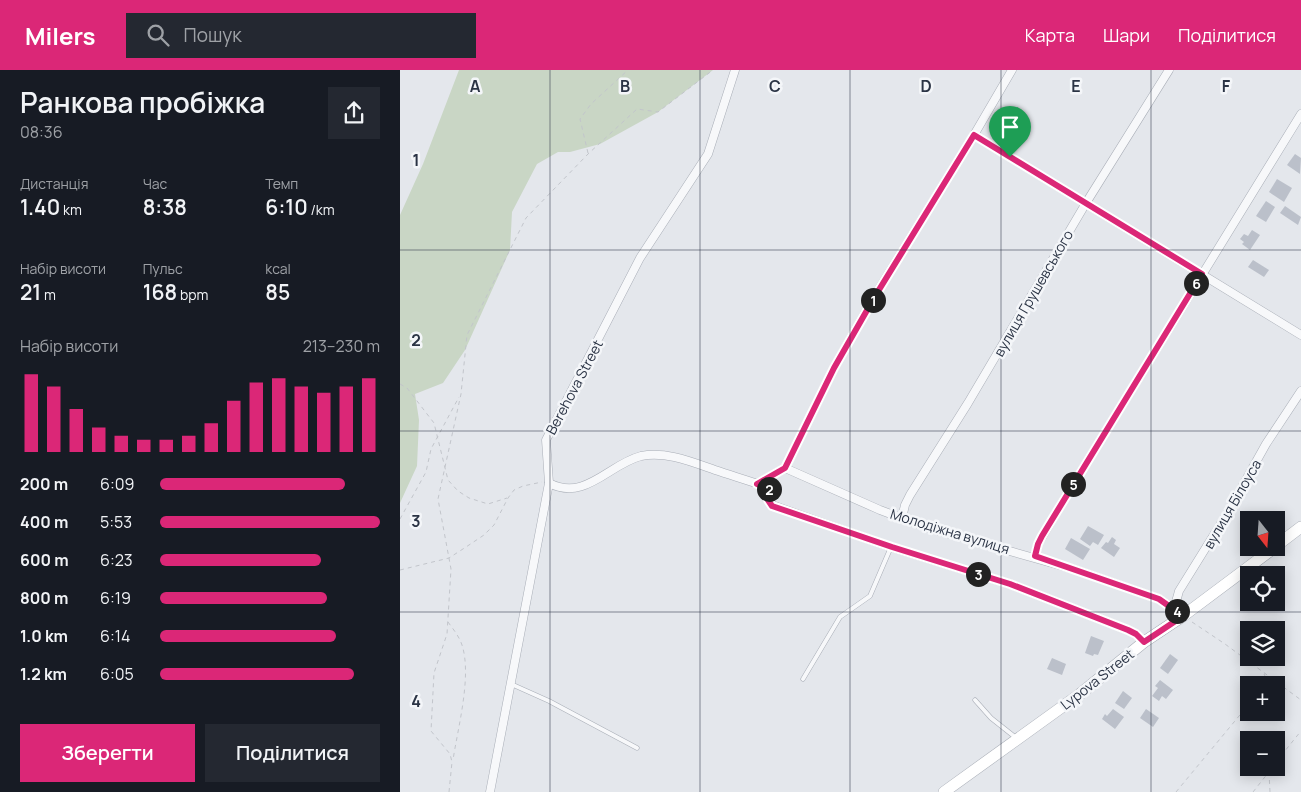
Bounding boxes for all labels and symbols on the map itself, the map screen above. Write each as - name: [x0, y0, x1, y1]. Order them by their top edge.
- text: A: [470, 75, 481, 97]
- text: B: [620, 75, 630, 97]
- text: C: [769, 75, 781, 97]
- text: D: [920, 75, 932, 97]
- text: E: [1071, 75, 1081, 97]
- text: F: [1222, 75, 1231, 97]
- pin: [989, 106, 1031, 157]
- text: 1: [412, 149, 420, 171]
- street label: вулиця Грушевського: [989, 226, 1077, 360]
- pin: 6: [1184, 270, 1208, 296]
- pin: 1: [860, 288, 886, 312]
- text: 2: [411, 329, 421, 351]
- street label: Berehova Street: [541, 336, 607, 438]
- street label: вулиця Білоуса: [1199, 456, 1265, 552]
- pin: 5: [1060, 472, 1086, 496]
- pin: 2: [756, 476, 782, 502]
- street label: Молодіжна вулиця: [888, 504, 1012, 558]
- text: 3: [411, 510, 421, 532]
- north arrow: [1240, 511, 1285, 556]
- pin: 3: [966, 562, 990, 586]
- pin: 4: [1164, 598, 1190, 624]
- street label: Lypova Street: [1056, 644, 1138, 714]
- text: 4: [411, 690, 421, 712]

